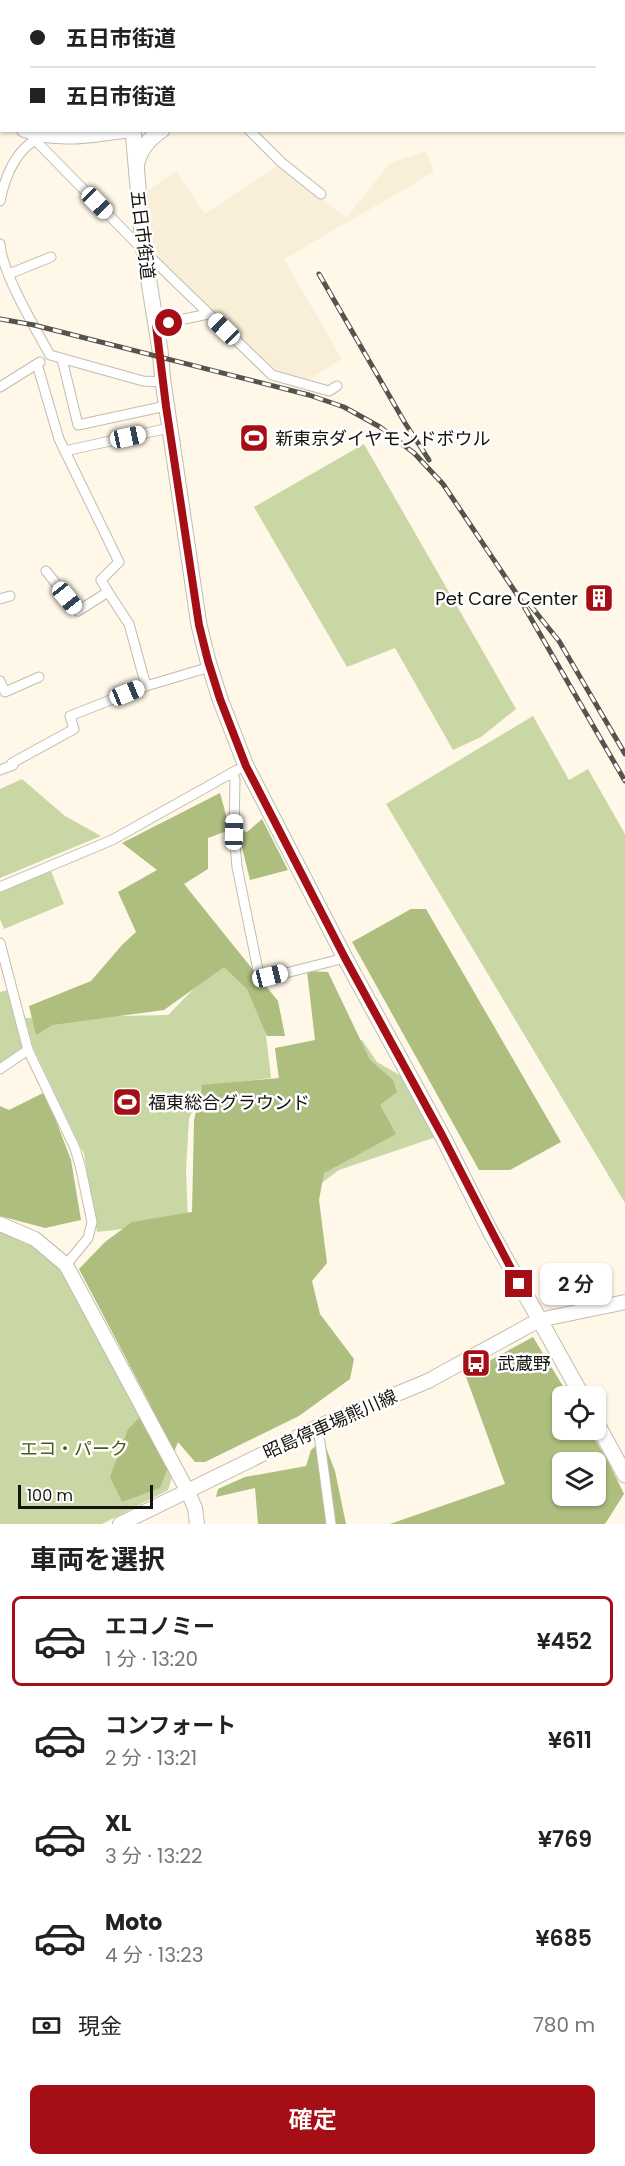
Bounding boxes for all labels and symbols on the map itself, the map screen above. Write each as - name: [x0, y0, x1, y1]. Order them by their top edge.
- car: [78, 184, 116, 222]
- street label: 五日市街道: [125, 189, 161, 281]
- route start: [155, 309, 182, 336]
- car: [205, 310, 243, 348]
- sports icon: 新東京ダイヤモンドボウル: [238, 422, 270, 454]
- car: [109, 424, 147, 450]
- place label: 新東京ダイヤモンドボウル: [275, 426, 490, 451]
- car: [49, 578, 85, 618]
- building icon: Pet Care Center: [583, 582, 615, 614]
- place label: Pet Care Center: [435, 586, 578, 611]
- car: [107, 678, 147, 708]
- car: [225, 814, 243, 850]
- car: [250, 963, 290, 989]
- sports icon: 福東総合グラウンド: [111, 1086, 143, 1118]
- place label: 福東総合グラウンド: [148, 1090, 310, 1115]
- callout: 2 分: [540, 1263, 612, 1305]
- route end: [505, 1270, 532, 1297]
- bus stop icon: 武蔵野: [460, 1347, 492, 1379]
- place label: 武蔵野: [497, 1351, 551, 1376]
- street label: 昭島停車場熊川線: [259, 1383, 401, 1465]
- park label: エコ・パーク: [20, 1436, 128, 1461]
- scale bar: [18, 1482, 153, 1510]

